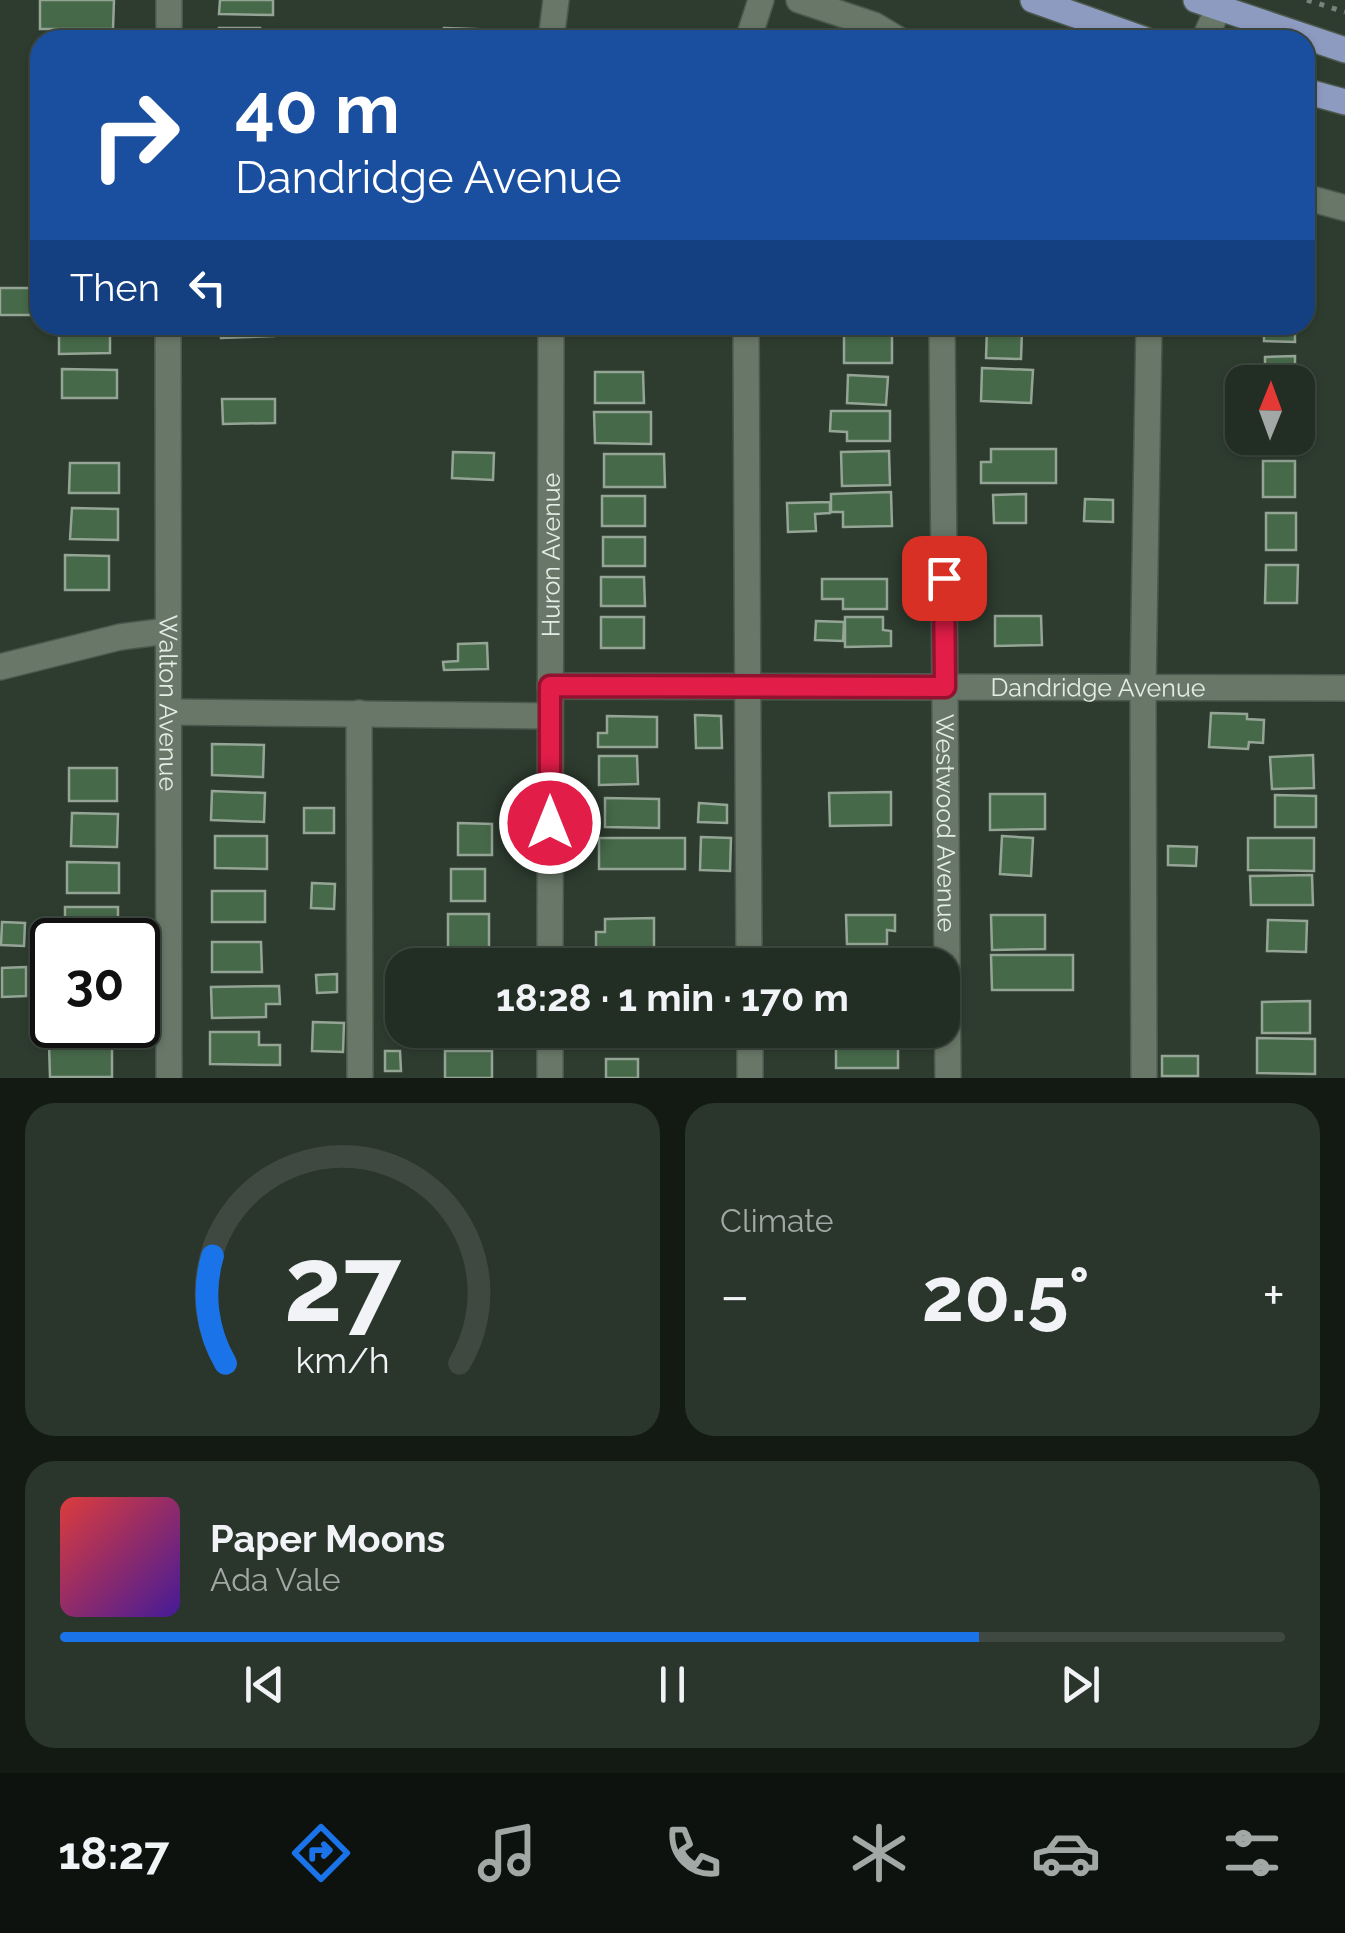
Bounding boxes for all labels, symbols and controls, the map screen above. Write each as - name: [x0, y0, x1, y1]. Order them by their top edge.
- text: 40 m: [235, 67, 400, 149]
- icon: right: [70, 70, 200, 200]
- text: Dandridge Avenue: [235, 151, 622, 204]
- icon: left: [180, 260, 235, 315]
- text: Then: [70, 265, 160, 310]
- north arrow: [1225, 365, 1315, 455]
- map controls: [1225, 365, 1315, 455]
- street label: Huron Avenue: [536, 473, 566, 637]
- pin: [902, 536, 987, 621]
- icon: arrive: [917, 551, 972, 606]
- street label: Walton Avenue: [153, 615, 184, 791]
- street label: Dandridge Avenue: [991, 672, 1205, 703]
- street label: Westwood Avenue: [930, 714, 962, 932]
- position arrow: [498, 771, 602, 875]
- speed limit sign: 30: [30, 918, 160, 1048]
- text: 18:28 · 1 min · 170 m: [496, 975, 849, 1020]
- text: Climate: [720, 1202, 834, 1239]
- text: 27: [284, 1223, 402, 1345]
- text: 20.5°: [922, 1250, 1090, 1339]
- text: −: [720, 1263, 750, 1328]
- text: +: [1262, 1263, 1285, 1328]
- text: km/h: [295, 1339, 390, 1381]
- text: Paper Moons: [210, 1516, 445, 1561]
- text: Ada Vale: [210, 1561, 341, 1598]
- icon: previous: [237, 1657, 292, 1712]
- icon: pause: [645, 1657, 700, 1712]
- icon: next: [1053, 1657, 1108, 1712]
- icon: directions: [286, 1818, 356, 1888]
- icon: music: [472, 1818, 542, 1888]
- icon: phone: [658, 1818, 728, 1888]
- icon: climate: [844, 1818, 914, 1888]
- icon: car: [1031, 1818, 1101, 1888]
- icon: filters: [1217, 1818, 1287, 1888]
- text: 18:27: [58, 1827, 169, 1880]

